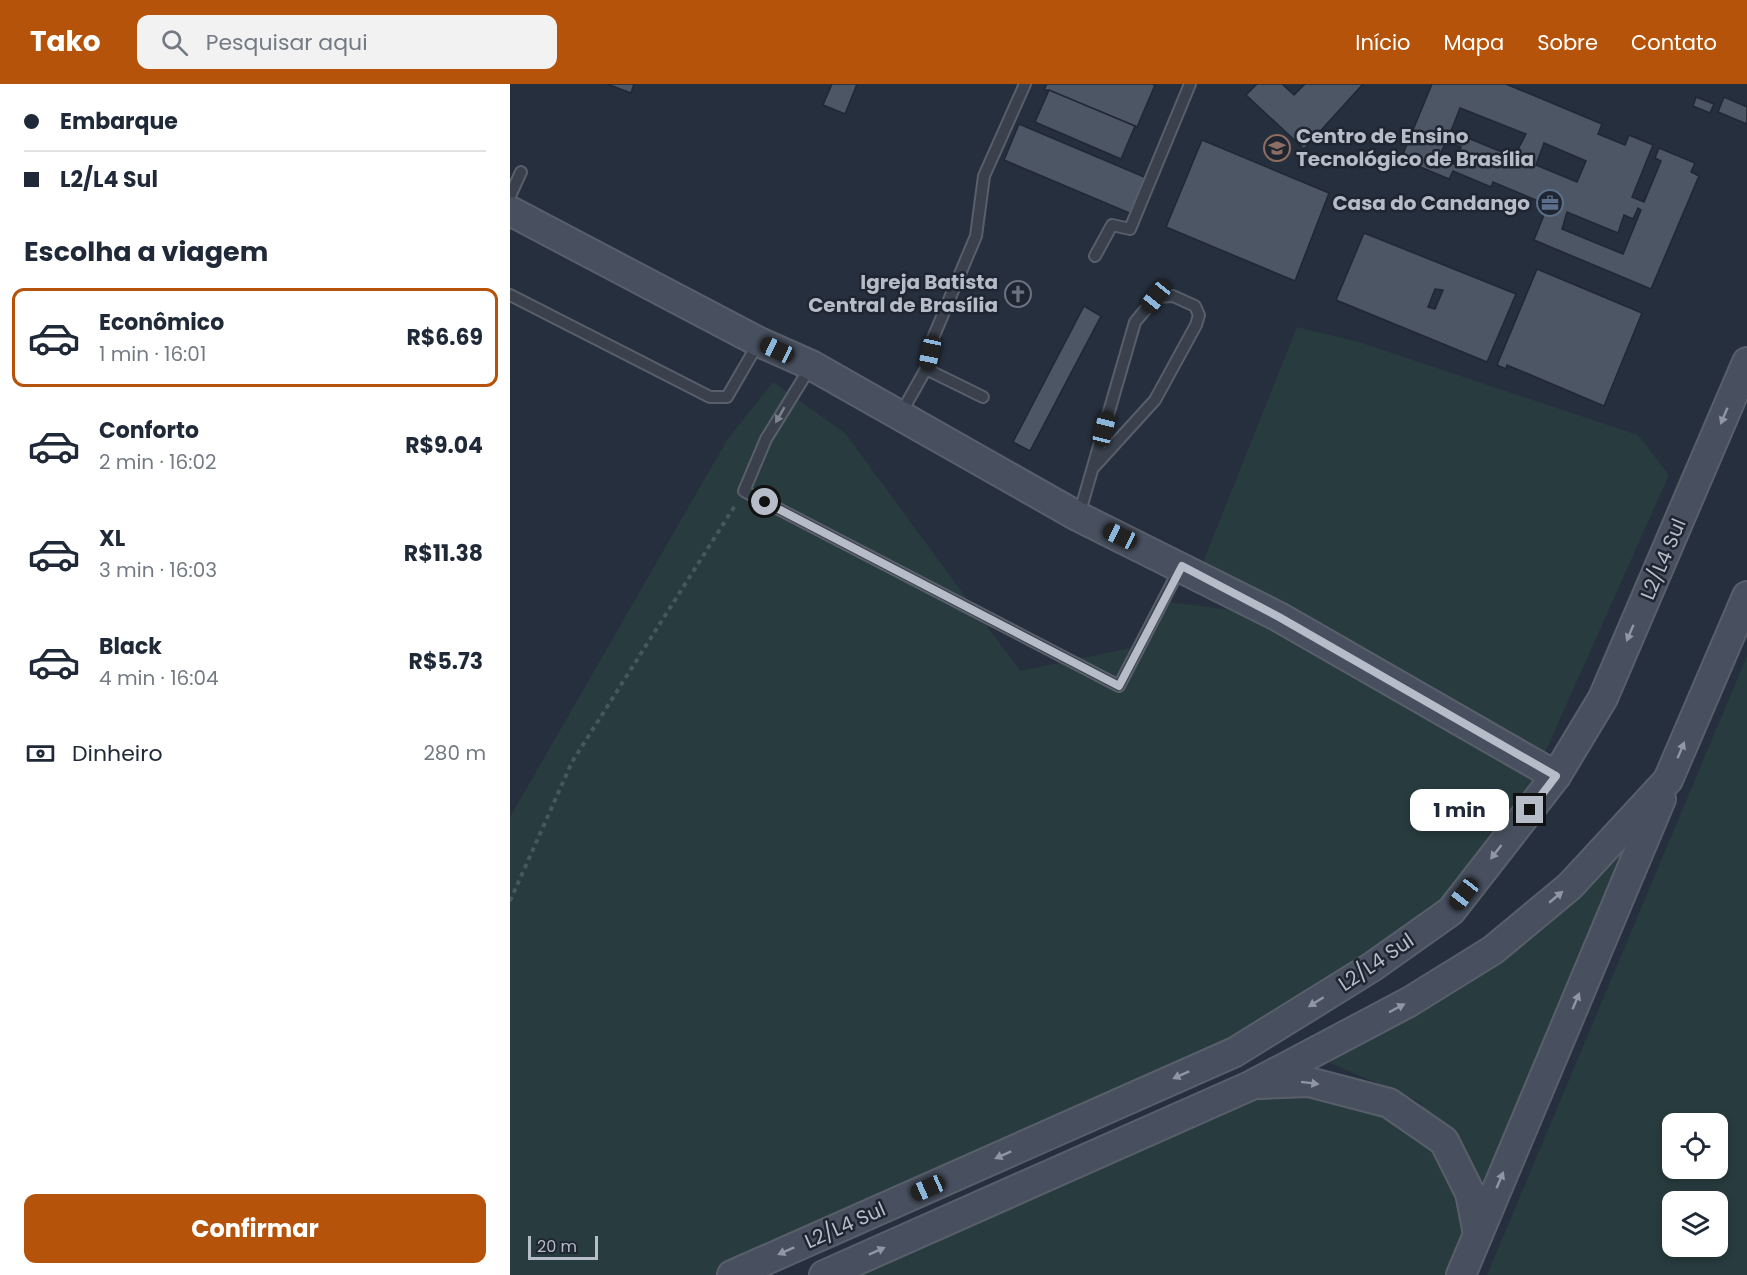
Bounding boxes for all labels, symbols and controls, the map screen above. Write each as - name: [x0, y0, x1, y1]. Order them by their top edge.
- search box: [137, 15, 557, 69]
- text: Tako: [30, 22, 101, 61]
- icon: search: [158, 26, 191, 59]
- text: Pesquisar aqui: [206, 27, 368, 58]
- text: Início: [1355, 28, 1410, 57]
- text: Mapa: [1443, 28, 1504, 57]
- text: Sobre: [1537, 28, 1598, 57]
- text: Contato: [1631, 28, 1717, 57]
- text: Embarque: [60, 106, 178, 137]
- place label: Centro de Ensino Tecnológico de Brasília: [1296, 122, 1534, 173]
- school or university icon: Centro de Ensino Tecnológico de Brasília: [1262, 133, 1292, 163]
- text: L2/L4 Sul: [60, 164, 158, 195]
- office icon: Casa do Candango: [1535, 188, 1565, 218]
- place label: Casa do Candango: [1332, 189, 1530, 217]
- text: Escolha a viagem: [24, 233, 268, 270]
- place label: Igreja Batista Central de Brasília: [808, 268, 998, 319]
- car: [1138, 277, 1174, 317]
- church icon: Igreja Batista Central de Brasília: [1003, 279, 1033, 309]
- text: Econômico: [99, 307, 224, 338]
- icon: car: [27, 311, 81, 365]
- text: R$6.69: [406, 322, 483, 353]
- car: [757, 334, 797, 366]
- car: [917, 334, 943, 372]
- text: 1 min · 16:01: [99, 340, 206, 368]
- one-way arrow: [775, 407, 786, 423]
- one-way arrow: [1719, 407, 1729, 425]
- car: [1091, 409, 1117, 449]
- text: Conforto: [99, 415, 199, 446]
- icon: car: [27, 419, 81, 473]
- text: R$9.04: [405, 430, 483, 461]
- text: 2 min · 16:02: [99, 448, 217, 476]
- route start: [751, 488, 778, 515]
- street label: L2/L4 Sul: [1633, 514, 1693, 604]
- car: [1100, 520, 1140, 552]
- text: XL: [99, 523, 125, 554]
- icon: car: [27, 527, 81, 581]
- text: R$11.38: [404, 538, 483, 569]
- text: 3 min · 16:03: [99, 556, 217, 584]
- one-way arrow: [1626, 625, 1635, 642]
- text: Black: [99, 631, 162, 662]
- icon: car: [27, 635, 81, 689]
- text: R$5.73: [409, 646, 483, 677]
- text: 4 min · 16:04: [99, 664, 219, 692]
- icon: cash: [24, 737, 57, 770]
- text: Dinheiro: [72, 738, 162, 769]
- text: 280 m: [423, 739, 486, 767]
- one-way arrow: [1677, 741, 1686, 759]
- callout: 1 min: [1410, 789, 1509, 831]
- text: 1 min: [1433, 796, 1486, 824]
- route end: [1516, 796, 1543, 823]
- one-way arrow: [1491, 845, 1503, 860]
- car: [1446, 874, 1482, 914]
- one-way arrow: [1548, 891, 1564, 904]
- street label: L2/L4 Sul: [1333, 926, 1419, 998]
- one-way arrow: [1571, 991, 1581, 1009]
- one-way arrow: [1308, 996, 1324, 1007]
- one-way arrow: [1388, 1003, 1405, 1013]
- one-way arrow: [1172, 1071, 1190, 1081]
- one-way arrow: [1301, 1079, 1320, 1088]
- map controls: [1662, 1113, 1728, 1257]
- button: locate: [1662, 1113, 1728, 1179]
- one-way arrow: [994, 1150, 1011, 1159]
- one-way arrow: [1495, 1171, 1505, 1189]
- car: [908, 1172, 948, 1204]
- button: layers: [1662, 1191, 1728, 1257]
- button: Confirmar: [24, 1194, 486, 1263]
- street label: L2/L4 Sul: [800, 1195, 890, 1255]
- scale bar: [528, 1233, 598, 1260]
- text: 20 m: [537, 1235, 577, 1258]
- one-way arrow: [777, 1246, 795, 1256]
- one-way arrow: [869, 1247, 886, 1256]

